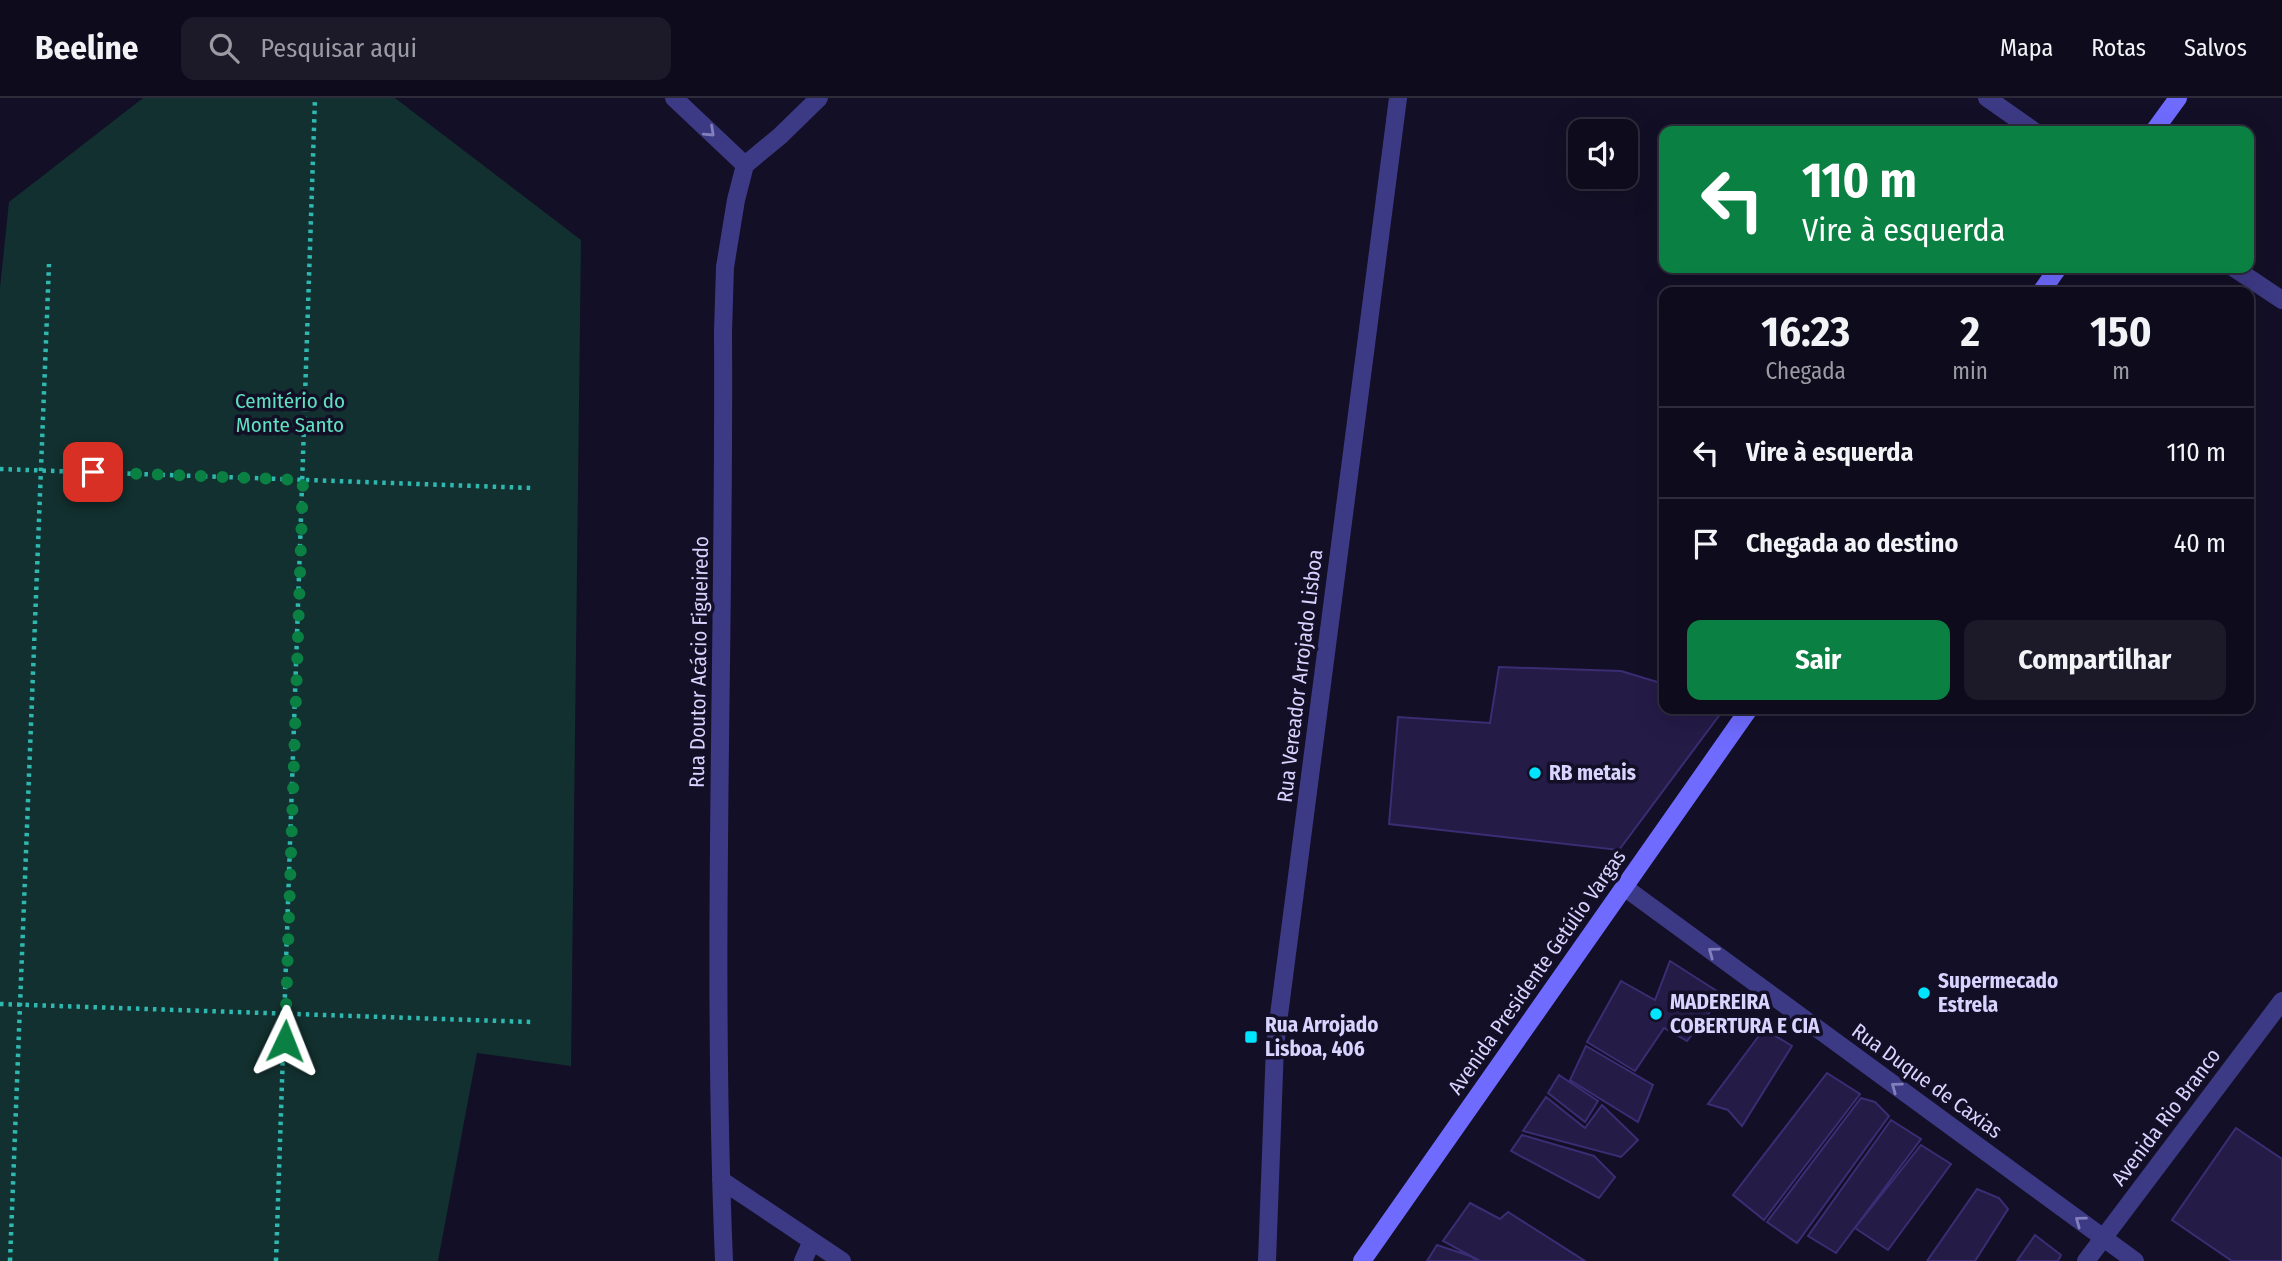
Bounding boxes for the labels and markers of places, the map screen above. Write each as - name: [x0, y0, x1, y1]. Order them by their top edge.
- pin: [63, 442, 123, 502]
- place label: RB metais: [1549, 760, 1636, 786]
- marker: RB metais: [1527, 765, 1543, 781]
- place label: Supermecado Estrela: [1938, 968, 2058, 1018]
- marker: Supermecado Estrela: [1916, 985, 1932, 1001]
- place label: MADEREIRA COBERTURA E CIA: [1670, 989, 1820, 1039]
- marker: MADEREIRA COBERTURA E CIA: [1648, 1006, 1664, 1022]
- place label: Rua Arrojado Lisboa, 406: [1265, 1012, 1378, 1062]
- marker: Rua Arrojado Lisboa, 406: [1243, 1029, 1259, 1045]

